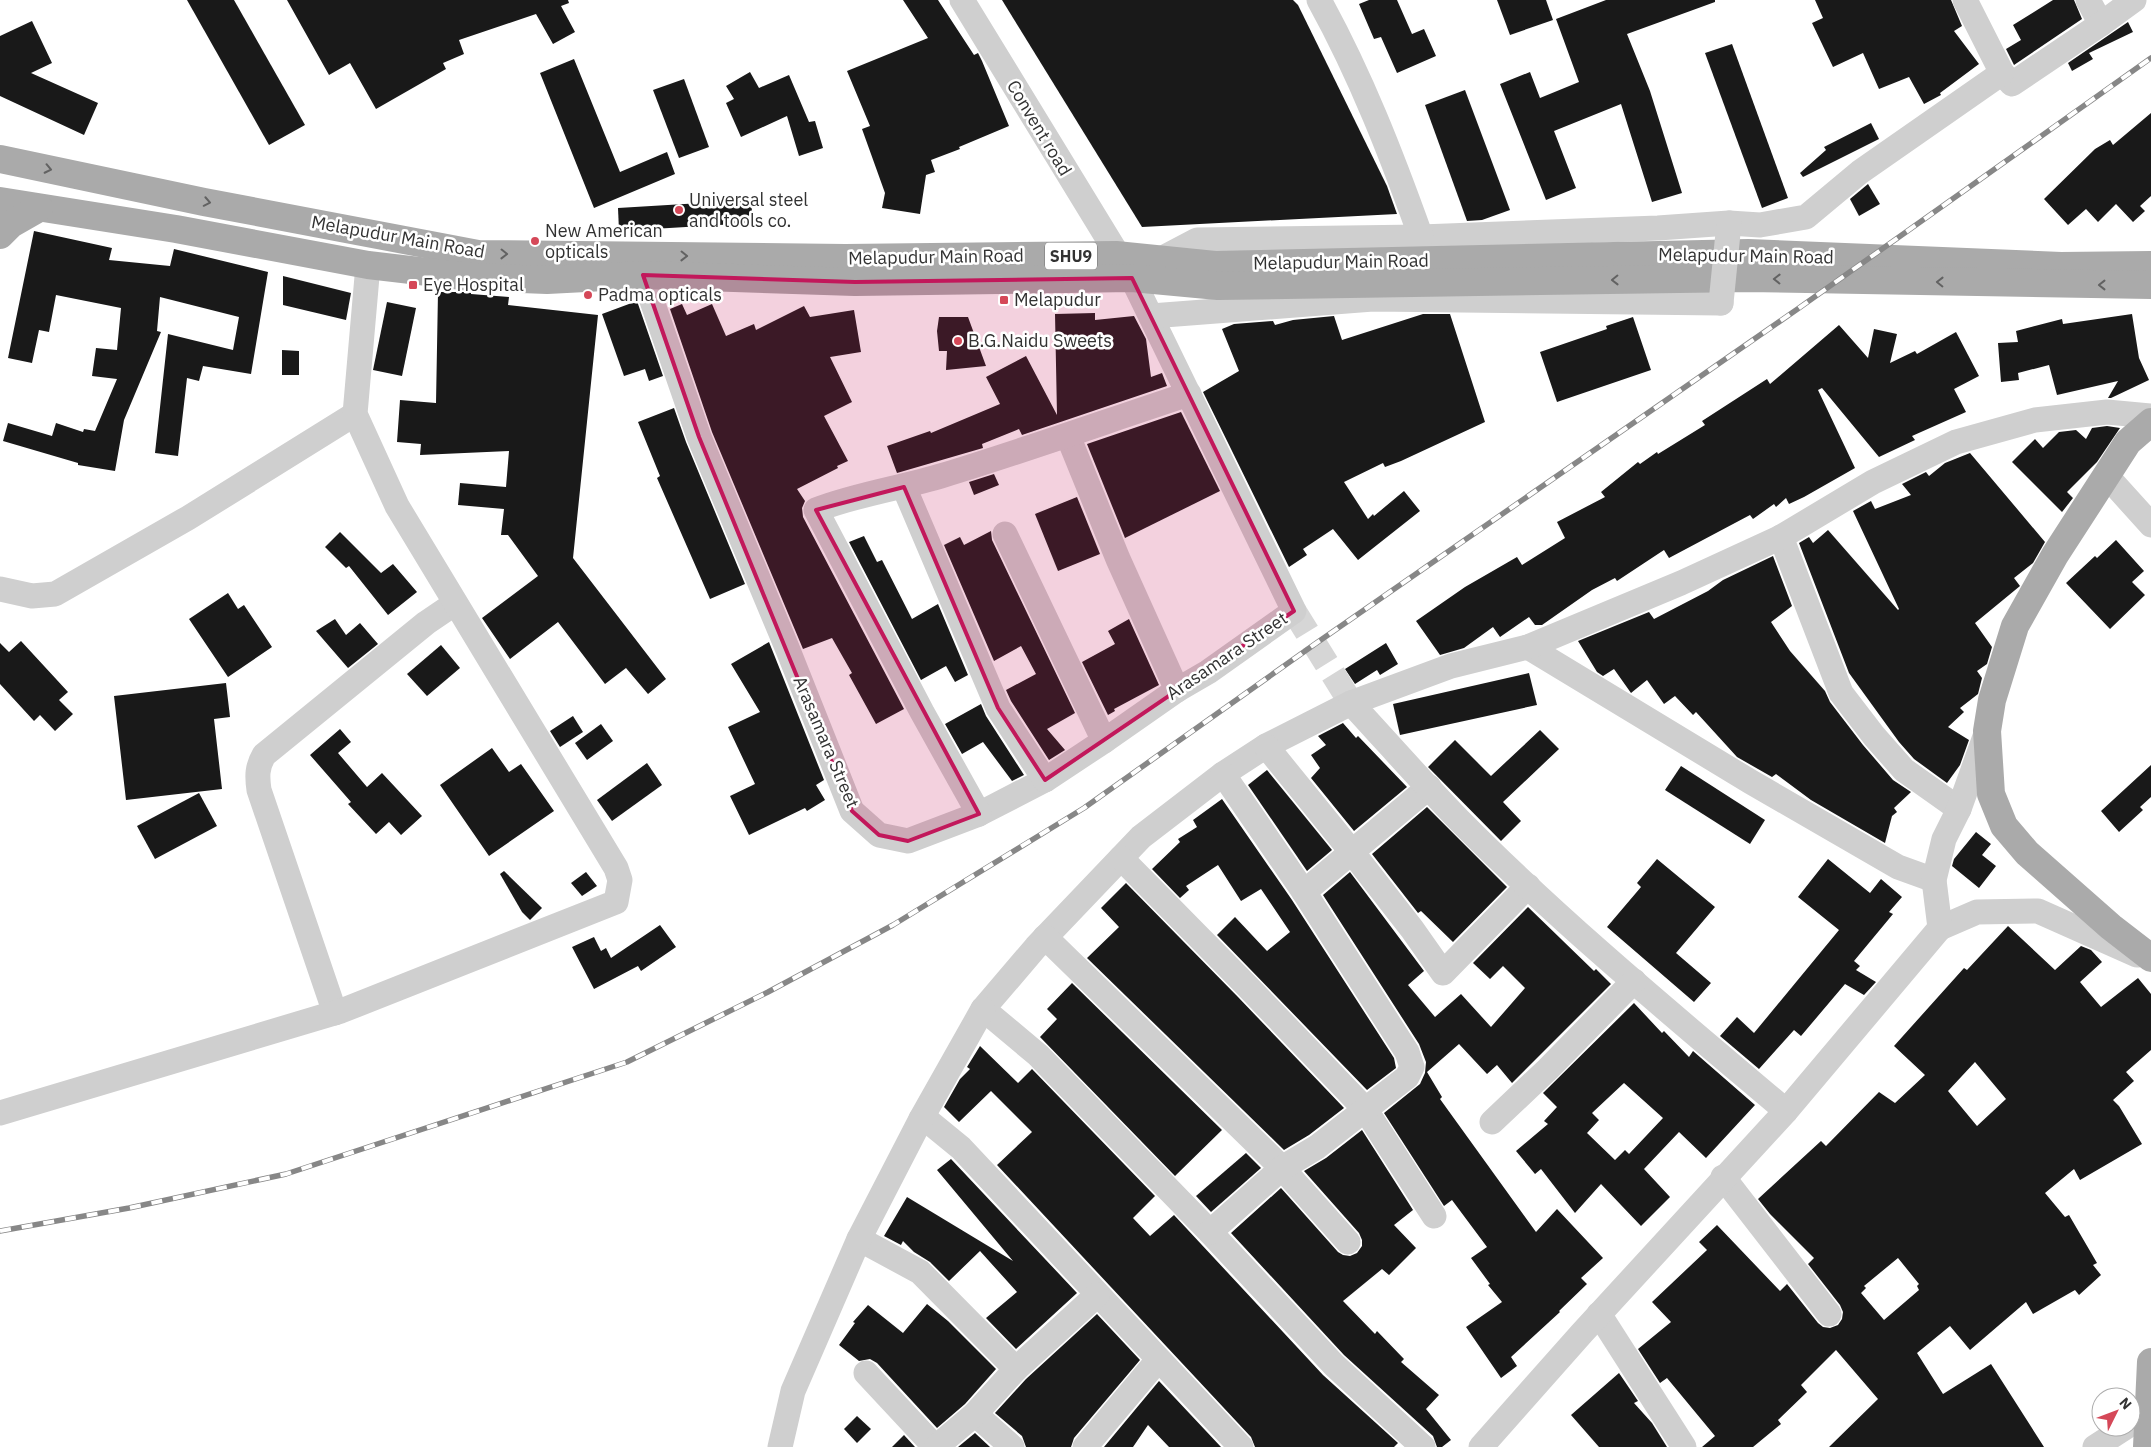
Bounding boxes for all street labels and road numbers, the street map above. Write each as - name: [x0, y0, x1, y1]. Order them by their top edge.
- street label: Convent road: [1002, 76, 1077, 180]
- street label: Melapudur Main Road: [310, 210, 487, 263]
- road number: SHU9: [1045, 242, 1097, 270]
- street label: Melapudur Main Road: [1658, 242, 1834, 269]
- street label: Melapudur Main Road: [848, 243, 1024, 270]
- street label: Melapudur Main Road: [1253, 248, 1429, 275]
- street label: Arasamara Street: [1162, 607, 1292, 705]
- street label: Arasamara Street: [788, 672, 865, 811]

